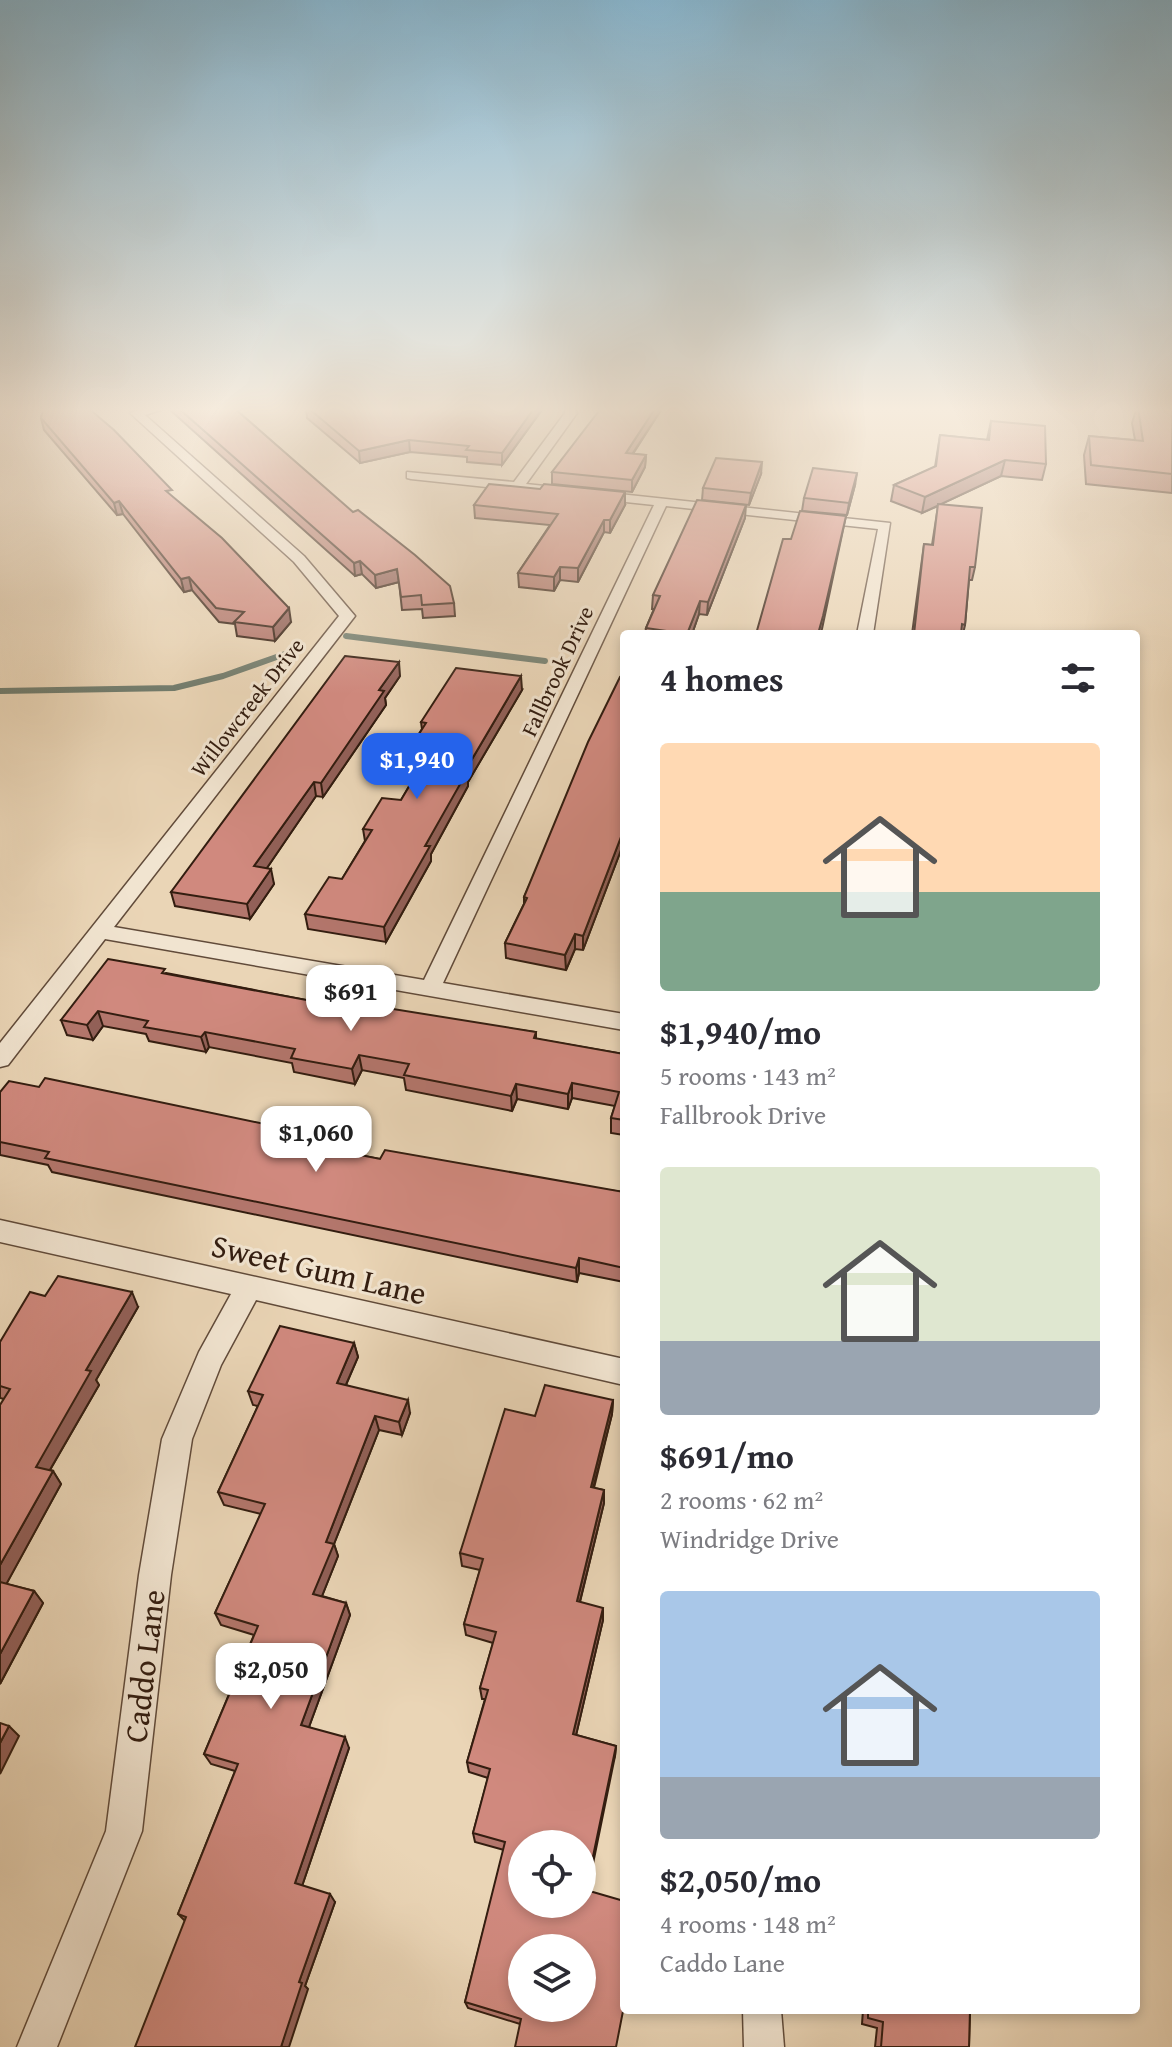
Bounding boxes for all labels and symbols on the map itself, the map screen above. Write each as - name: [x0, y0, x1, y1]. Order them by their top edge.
- street label: Fallbrook Drive: [513, 601, 601, 741]
- street label: Willowcreek Drive: [183, 631, 311, 783]
- pin: $1,940: [352, 733, 482, 801]
- pin: $691: [304, 965, 398, 1033]
- pin: $1,060: [251, 1106, 381, 1174]
- street label: Sweet Gum Lane: [207, 1221, 431, 1317]
- street label: Caddo Lane: [111, 1587, 177, 1745]
- pin: $2,050: [206, 1643, 336, 1711]

